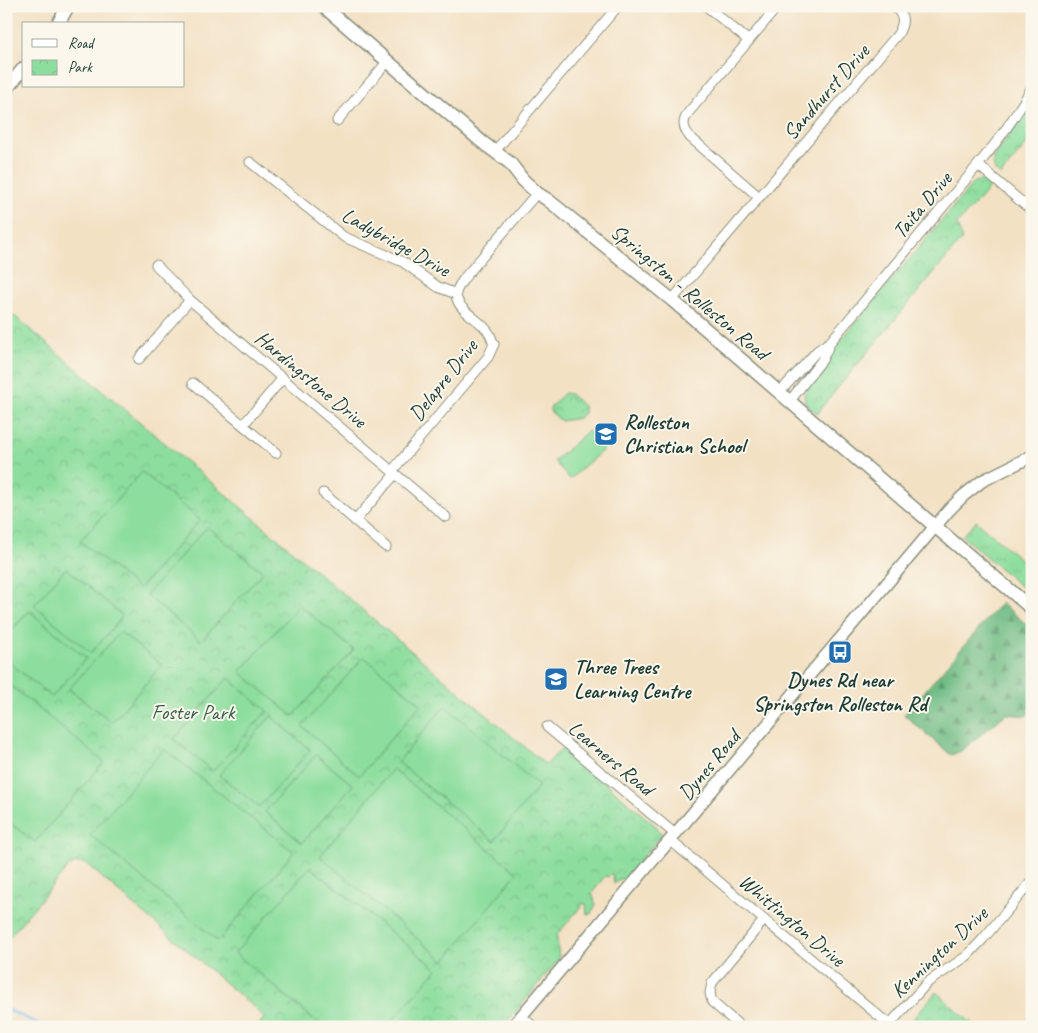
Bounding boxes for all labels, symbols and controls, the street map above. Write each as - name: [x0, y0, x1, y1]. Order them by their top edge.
- legend: [22, 22, 185, 88]
- text: Road: [68, 34, 95, 53]
- street label: Sandhurst Drive: [777, 38, 876, 145]
- text: Park: [68, 58, 93, 77]
- street label: Taita Drive: [887, 166, 958, 244]
- street label: Ladybridge Drive: [337, 202, 456, 283]
- street label: Springston - Rolleston Road: [606, 218, 776, 367]
- street label: Hardingstone Drive: [250, 325, 373, 434]
- street label: Delapre Drive: [403, 333, 484, 426]
- place label: Rolleston Christian School: [624, 409, 749, 459]
- school or university icon: Rolleston Christian School: [593, 421, 619, 447]
- bus stop icon: Dynes Rd near Springston Rolleston Rd: [827, 639, 853, 665]
- place label: Three Trees Learning Centre: [574, 654, 692, 704]
- school or university icon: Three Trees Learning Centre: [543, 666, 569, 692]
- place label: Dynes Rd near Springston Rolleston Rd: [753, 667, 930, 717]
- park label: Foster Park: [152, 699, 236, 725]
- street label: Learners Road: [563, 715, 662, 803]
- street label: Dynes Road: [672, 722, 748, 805]
- street label: Whittington Drive: [734, 868, 851, 973]
- street label: Kennington Drive: [885, 900, 994, 1003]

